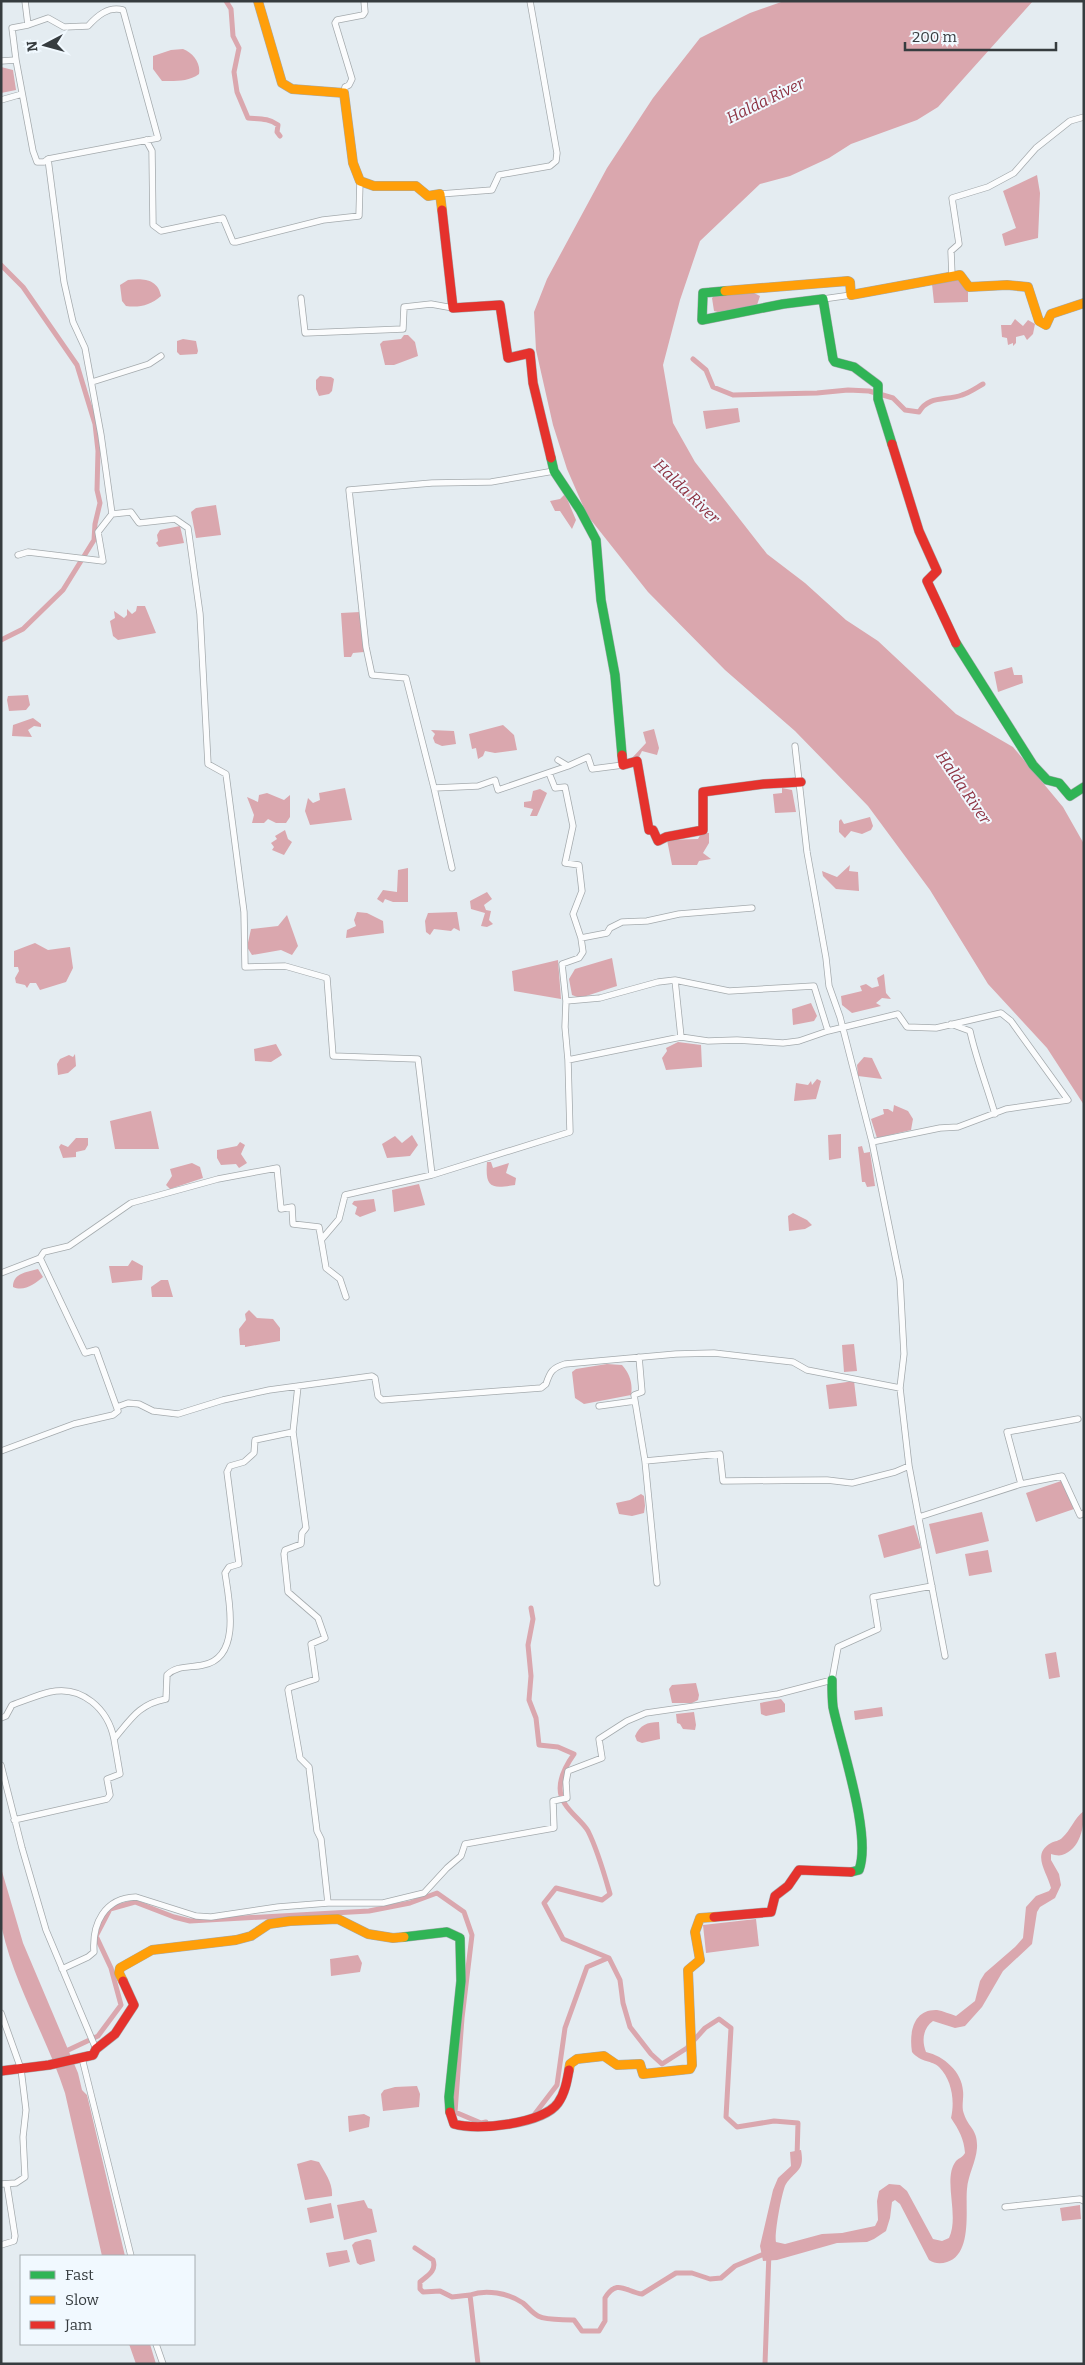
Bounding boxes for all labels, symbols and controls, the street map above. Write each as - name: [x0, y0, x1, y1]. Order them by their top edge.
- north arrow: [20, 20, 70, 70]
- scale bar: [905, 20, 1056, 52]
- text: 200 m: [912, 28, 957, 46]
- text: N: [24, 40, 42, 53]
- water label: Halda River: [723, 73, 809, 127]
- water label: Halda River: [650, 455, 725, 528]
- water label: Halda River: [932, 747, 996, 829]
- legend: [20, 2255, 195, 2345]
- text: Fast: [65, 2266, 94, 2284]
- text: Slow: [65, 2291, 100, 2309]
- text: Jam: [64, 2316, 93, 2334]

